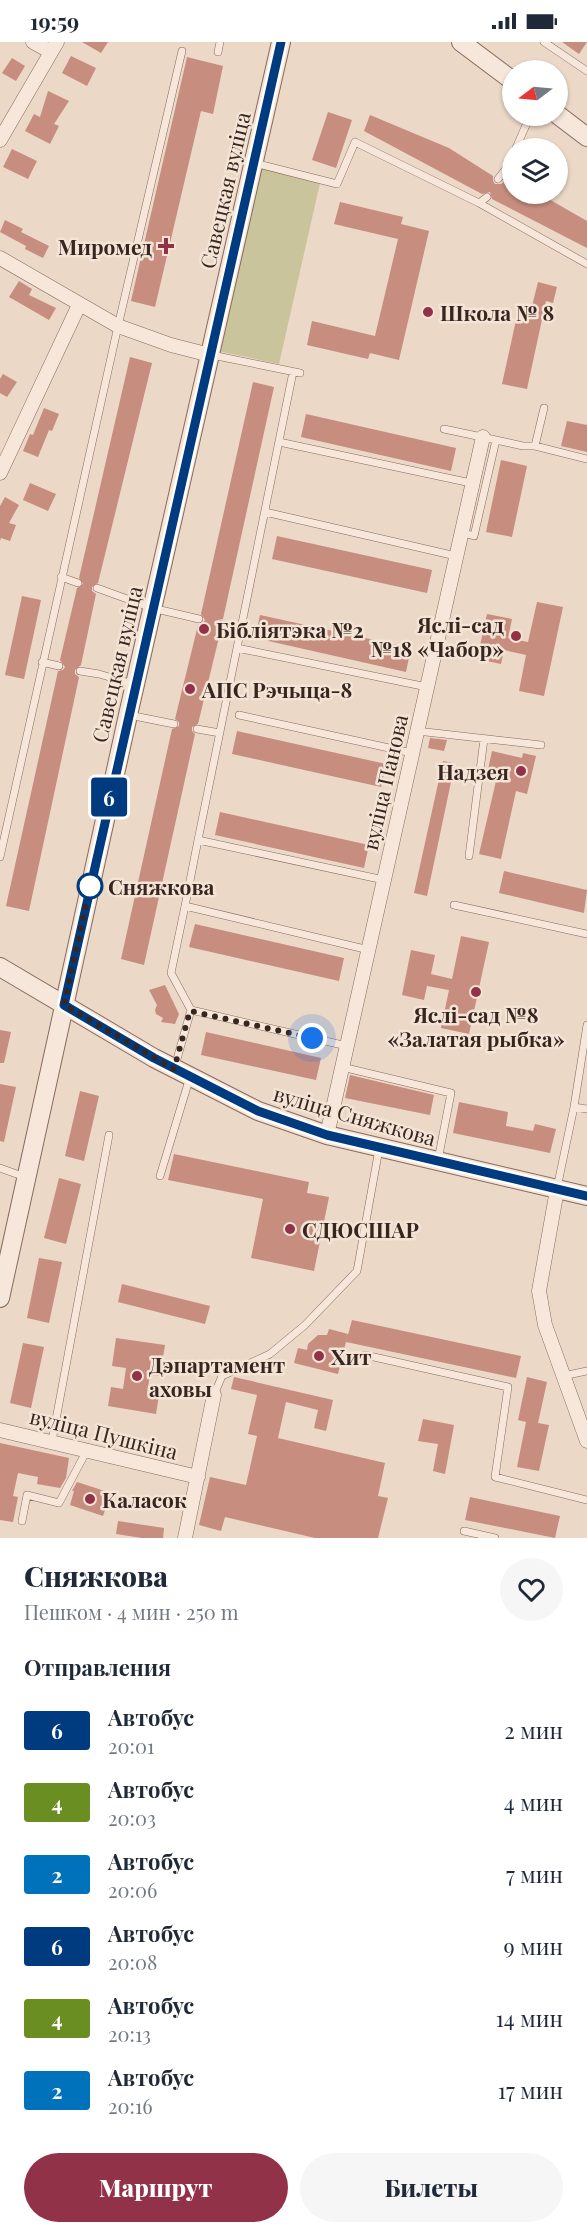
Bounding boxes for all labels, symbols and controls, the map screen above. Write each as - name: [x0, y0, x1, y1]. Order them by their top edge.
- text: 19:59: [30, 6, 79, 36]
- north arrow: [502, 60, 568, 126]
- map controls: [502, 60, 568, 204]
- street label: Савецкая вуліца: [192, 108, 256, 271]
- button: layers: [502, 138, 568, 204]
- place label: Миромед: [58, 232, 152, 260]
- marker: Миромед: [157, 237, 175, 255]
- place label: Школа № 8: [440, 298, 554, 326]
- marker: Школа № 8: [421, 305, 435, 319]
- street label: Савецкая вуліца: [84, 582, 148, 745]
- place label: Яслі-сад №18 «Чабор»: [371, 610, 504, 662]
- place label: Бібліятэка №2: [216, 615, 364, 643]
- marker: Бібліятэка №2: [197, 622, 211, 636]
- marker: Яслі-сад №18 «Чабор»: [509, 629, 523, 643]
- place label: АПС Рэчыца-8: [201, 675, 352, 703]
- marker: АПС Рэчыца-8: [183, 682, 197, 696]
- street label: вуліца Панова: [355, 711, 413, 853]
- place label: Надзея: [437, 757, 509, 785]
- marker: Надзея: [514, 764, 528, 778]
- line badge: 6: [90, 778, 128, 816]
- text: 6: [103, 783, 115, 811]
- place label: Сняжкова: [108, 872, 215, 900]
- marker: Сняжкова: [77, 873, 103, 899]
- marker: Яслі-сад №8 «Залатая рыбка»: [469, 985, 483, 999]
- place label: Яслі-сад №8 «Залатая рыбка»: [387, 1000, 565, 1052]
- your location: [297, 1023, 327, 1053]
- street label: вуліца Сняжкова: [271, 1078, 440, 1152]
- place label: СДЮСШАР: [302, 1215, 420, 1243]
- marker: СДЮСШАР: [283, 1222, 297, 1236]
- place label: Хит: [331, 1342, 372, 1370]
- marker: Хит: [312, 1349, 326, 1363]
- place label: Дэпартамент аховы: [149, 1350, 285, 1402]
- marker: Дэпартамент аховы: [130, 1369, 144, 1383]
- street label: вуліца Пушкіна: [27, 1401, 181, 1465]
- place label: Каласок: [102, 1485, 187, 1513]
- marker: Каласок: [83, 1492, 97, 1506]
- text: Сняжкова: [24, 1557, 168, 1594]
- button: heart: [500, 1558, 563, 1621]
- text: Пешком · 4 мин · 250 m: [24, 1598, 239, 1625]
- text: Отправления: [24, 1652, 171, 1682]
- text: Автобус: [108, 1702, 194, 1732]
- text: 2 мин: [504, 1715, 563, 1745]
- text: 6: [51, 1716, 63, 1744]
- text: 20:01: [108, 1732, 154, 1759]
- text: Автобус: [108, 1774, 194, 1804]
- text: 4 мин: [504, 1787, 563, 1817]
- text: 4: [51, 1788, 63, 1816]
- text: 20:03: [108, 1804, 156, 1831]
- text: Автобус: [108, 1846, 194, 1876]
- text: 7 мин: [506, 1859, 563, 1889]
- text: 2: [52, 1860, 62, 1888]
- text: 20:06: [108, 1876, 157, 1903]
- text: Автобус: [108, 1918, 194, 1948]
- text: 9 мин: [503, 1931, 563, 1961]
- text: 6: [51, 1932, 63, 1960]
- text: 20:08: [108, 1948, 157, 1975]
- text: Автобус: [108, 1990, 194, 2020]
- text: 14 мин: [496, 2003, 563, 2033]
- text: 4: [51, 2004, 63, 2032]
- text: 20:13: [108, 2020, 151, 2047]
- text: Автобус: [108, 2062, 194, 2092]
- text: 17 мин: [498, 2075, 563, 2105]
- text: 2: [52, 2076, 62, 2104]
- text: 20:16: [108, 2092, 153, 2119]
- button: Маршрут: [24, 2153, 288, 2222]
- button: Билеты: [300, 2153, 563, 2222]

